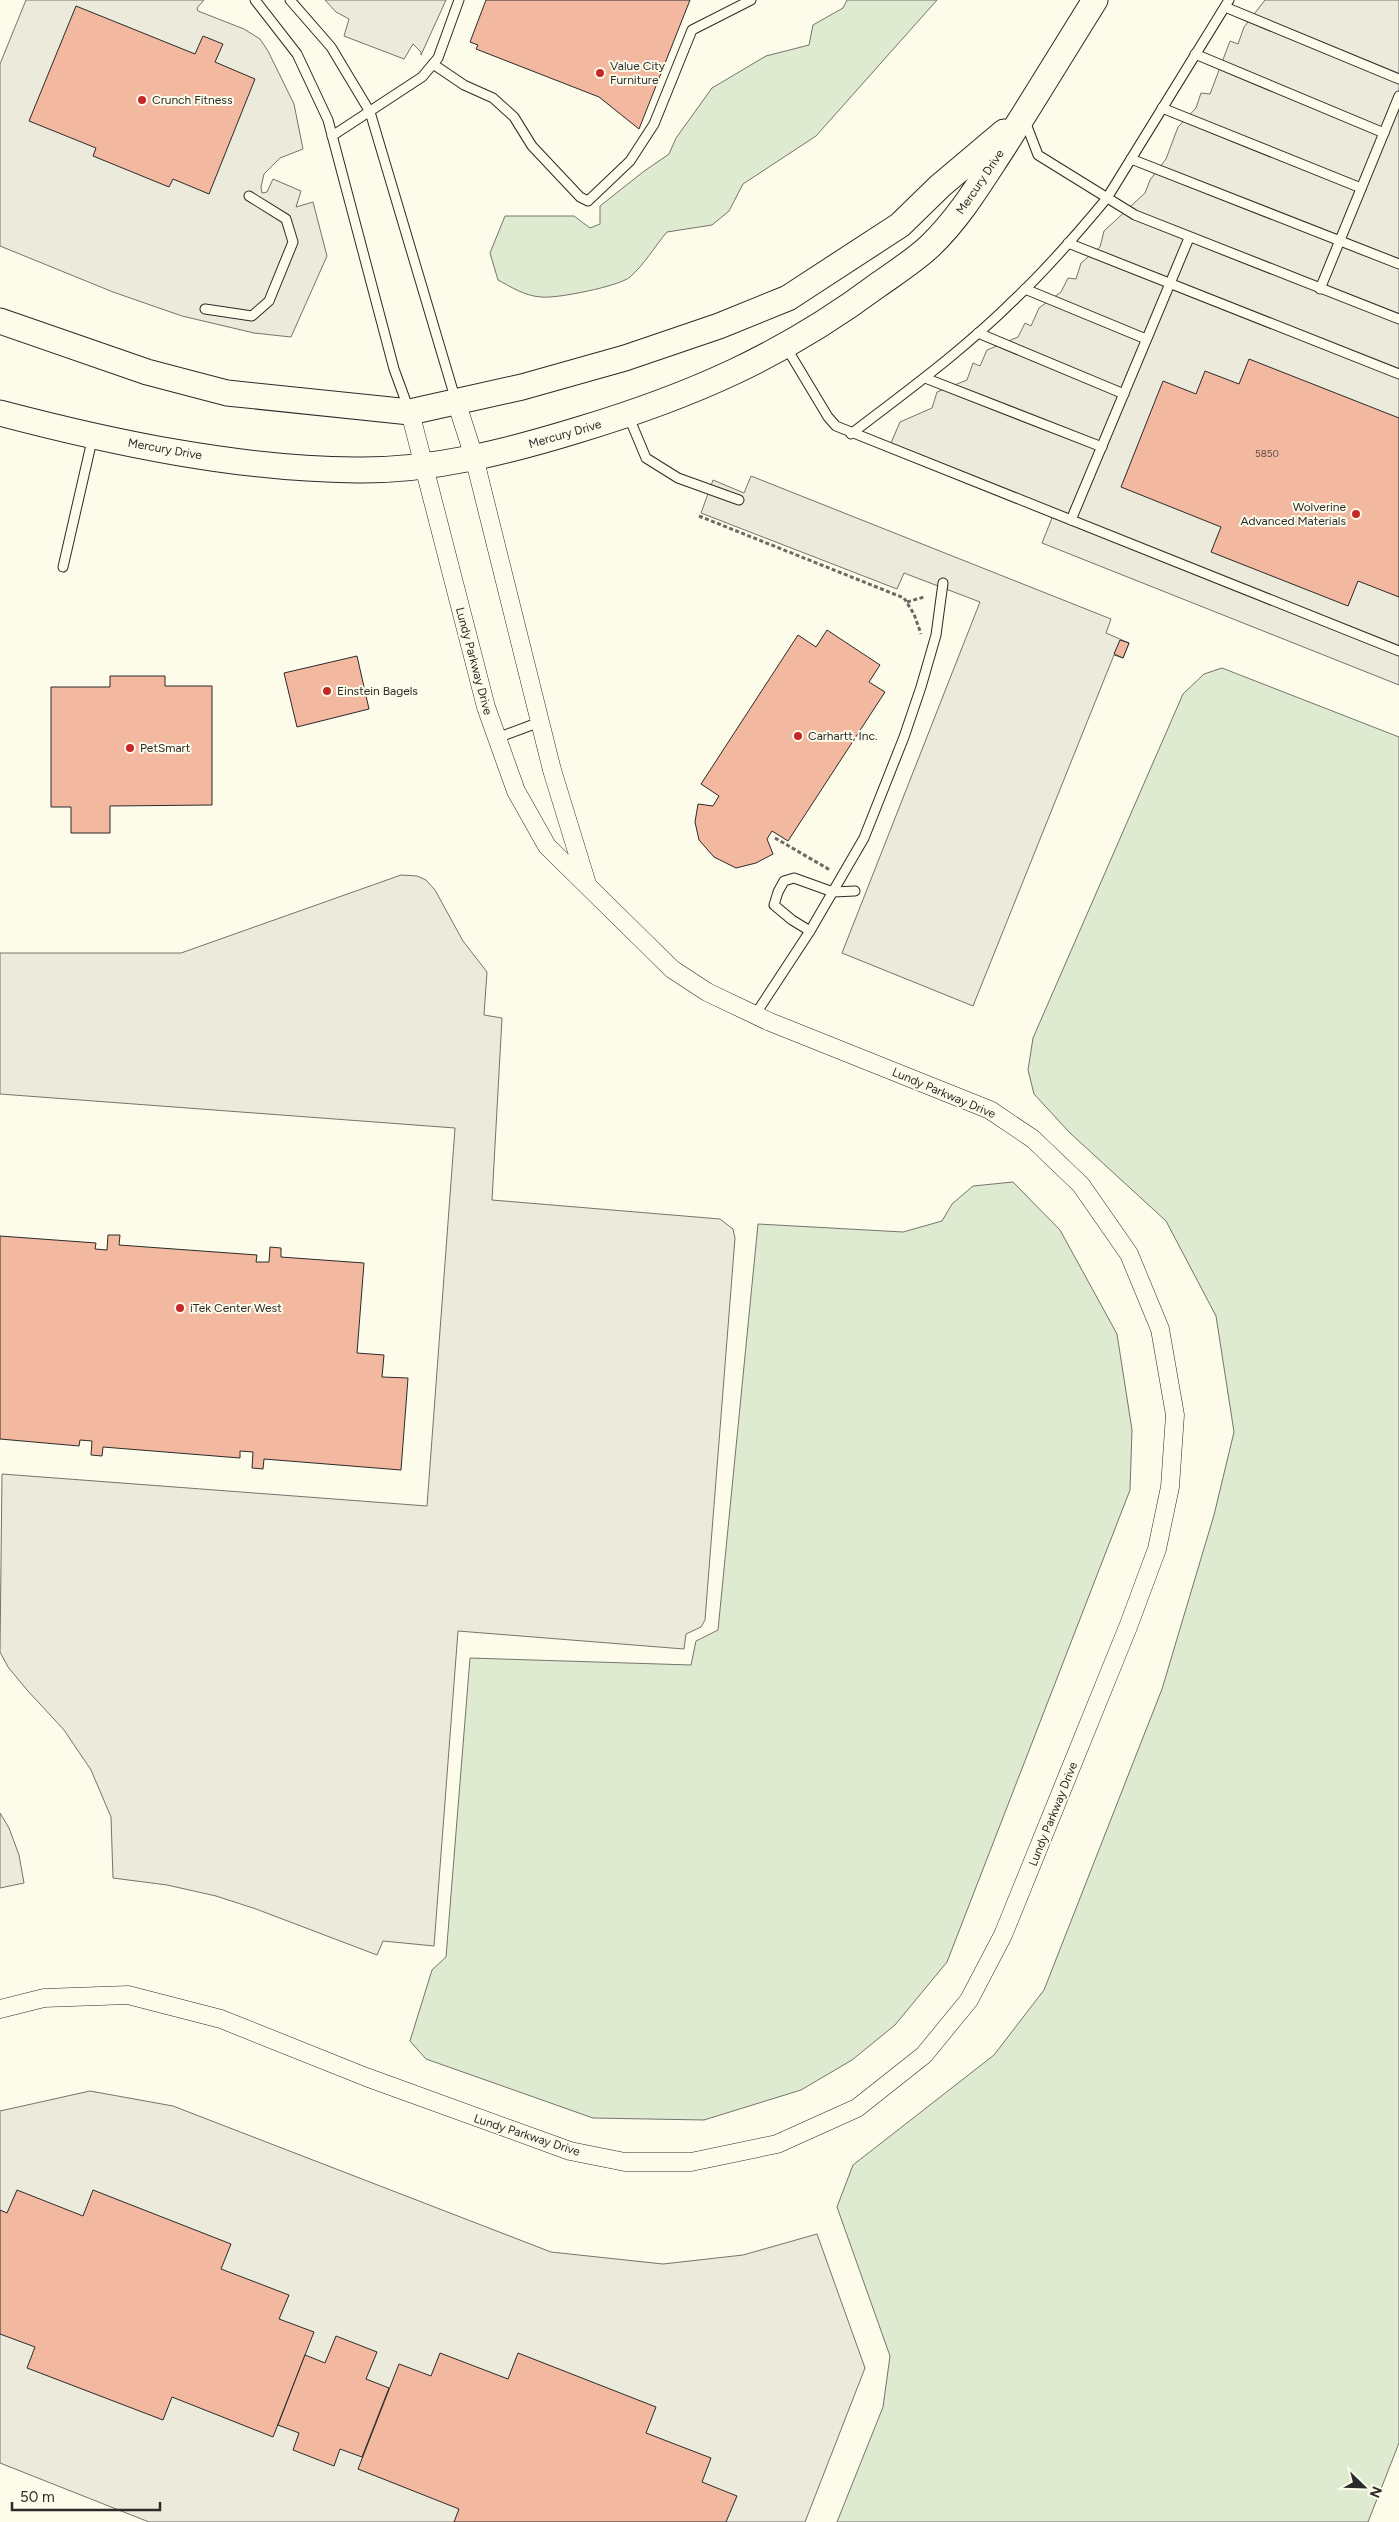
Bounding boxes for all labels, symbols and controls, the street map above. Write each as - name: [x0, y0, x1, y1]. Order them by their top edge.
- place label: Value City Furniture: [610, 59, 666, 87]
- marker: Value City Furniture: [594, 67, 606, 79]
- place label: Crunch Fitness: [152, 93, 233, 107]
- marker: Crunch Fitness: [136, 94, 148, 106]
- street label: Mercury Drive: [953, 147, 1007, 217]
- street label: Mercury Drive: [527, 417, 603, 451]
- street label: Mercury Drive: [127, 436, 204, 462]
- house number: 5850: [1255, 447, 1279, 460]
- place label: Wolverine Advanced Materials: [1240, 500, 1346, 528]
- marker: Wolverine Advanced Materials: [1350, 508, 1362, 520]
- street label: Lundy Parkway Drive: [453, 606, 495, 717]
- place label: Einstein Bagels: [337, 684, 418, 698]
- marker: Einstein Bagels: [321, 685, 333, 697]
- place label: Carhartt, Inc.: [808, 729, 877, 743]
- marker: Carhartt, Inc.: [792, 730, 804, 742]
- place label: PetSmart: [140, 741, 191, 755]
- marker: PetSmart: [124, 742, 136, 754]
- street label: Lundy Parkway Drive: [890, 1065, 998, 1121]
- place label: iTek Center West: [190, 1301, 282, 1315]
- marker: iTek Center West: [174, 1302, 186, 1314]
- street label: Lundy Parkway Drive: [1026, 1759, 1080, 1868]
- street label: Lundy Parkway Drive: [472, 2111, 582, 2159]
- north arrow: [1339, 2462, 1389, 2512]
- scale bar: [12, 2480, 160, 2512]
- text: N: [1366, 2484, 1385, 2500]
- text: 50 m: [20, 2488, 55, 2506]

